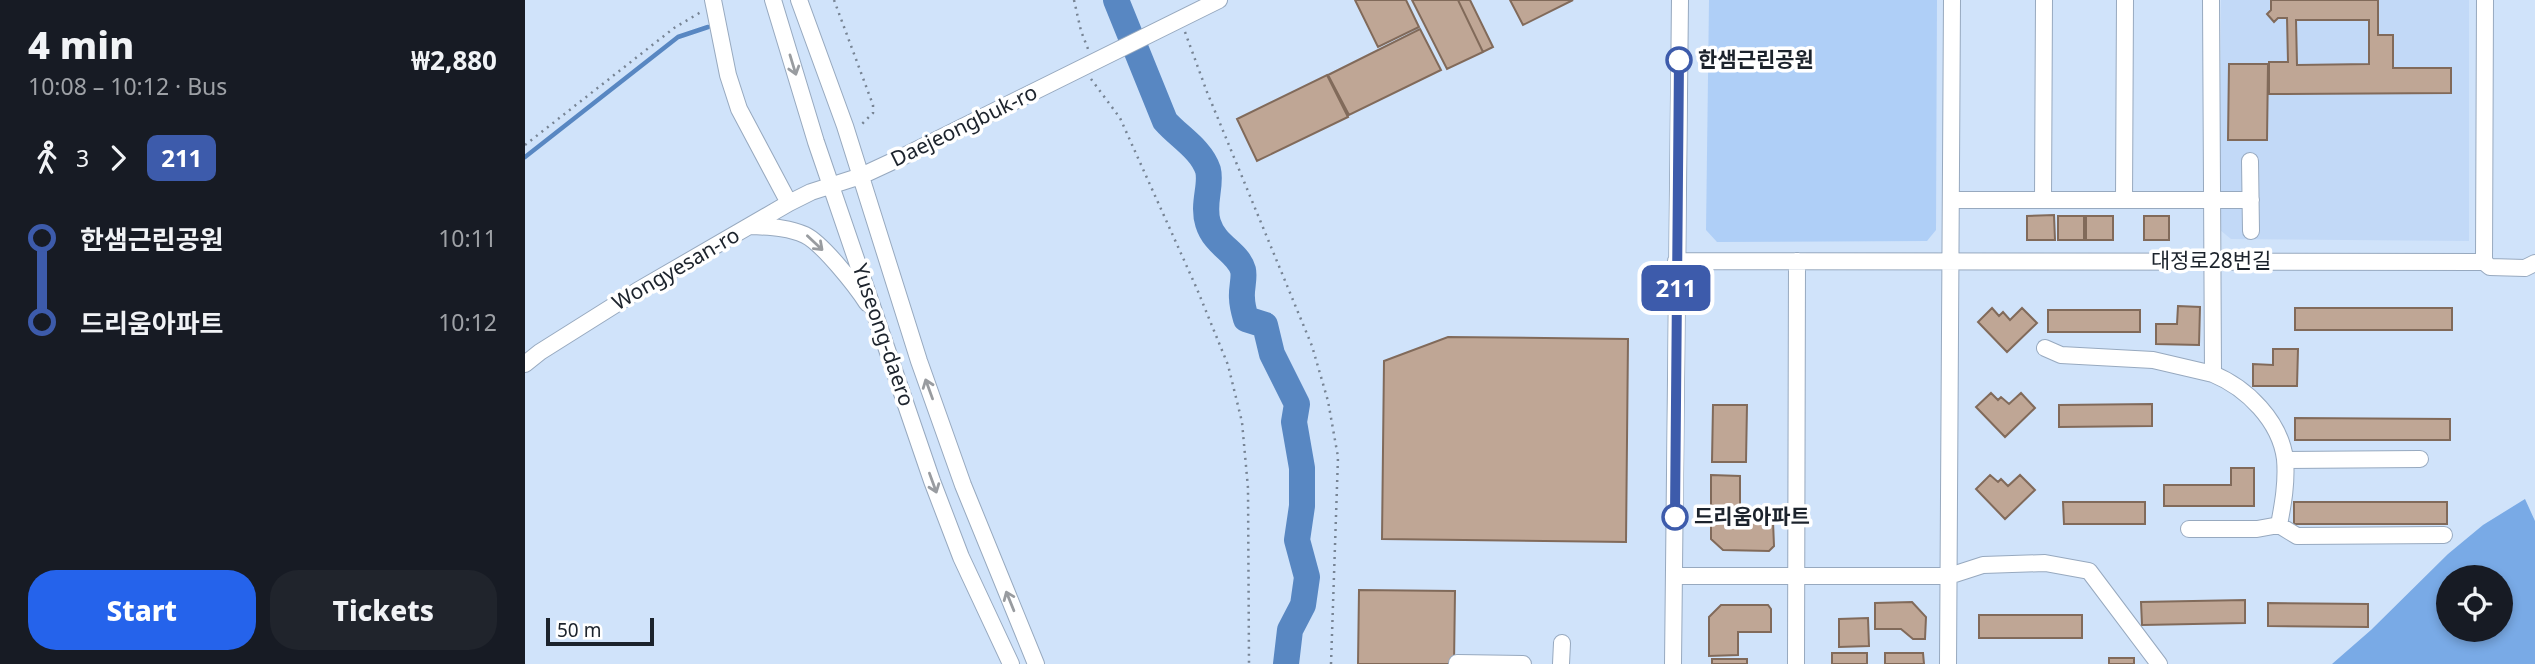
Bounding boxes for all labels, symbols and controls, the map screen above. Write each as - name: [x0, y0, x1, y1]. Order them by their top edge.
- text: 4 min: [28, 18, 134, 70]
- text: ₩2,880: [411, 42, 497, 78]
- place label: 한샘근린공원: [1698, 45, 1814, 73]
- marker: 한샘근린공원: [1666, 47, 1692, 73]
- one-way arrow: [787, 54, 800, 76]
- text: 10:08 – 10:12 · Bus: [28, 70, 227, 102]
- street label: Daejeongbuk-ro: [886, 78, 1041, 173]
- icon: walk: [28, 139, 66, 177]
- icon: forward: [99, 139, 137, 177]
- text: 211: [161, 141, 202, 174]
- text: 3: [76, 142, 89, 174]
- street label: Wongyesan-ro: [607, 220, 744, 316]
- text: 한샘근린공원: [80, 221, 224, 257]
- text: 10:11: [438, 222, 497, 254]
- one-way arrow: [806, 235, 823, 252]
- street label: 대정로28번길: [2151, 246, 2271, 274]
- street label: Yuseong-daero: [846, 260, 921, 410]
- line badge: 211: [1636, 265, 1716, 311]
- text: 211: [1655, 271, 1697, 304]
- text: 드리움아파트: [80, 305, 224, 341]
- text: 10:12: [438, 306, 497, 338]
- one-way arrow: [922, 378, 934, 400]
- one-way arrow: [928, 471, 940, 493]
- place label: 드리움아파트: [1694, 502, 1810, 530]
- marker: 드리움아파트: [1662, 504, 1688, 530]
- map controls: [2436, 565, 2513, 642]
- button: locate: [2436, 565, 2513, 642]
- button: Start: [28, 570, 256, 650]
- button: Tickets: [270, 570, 497, 650]
- one-way arrow: [1002, 591, 1015, 613]
- scale bar: [546, 615, 655, 647]
- text: 50 m: [557, 617, 601, 643]

